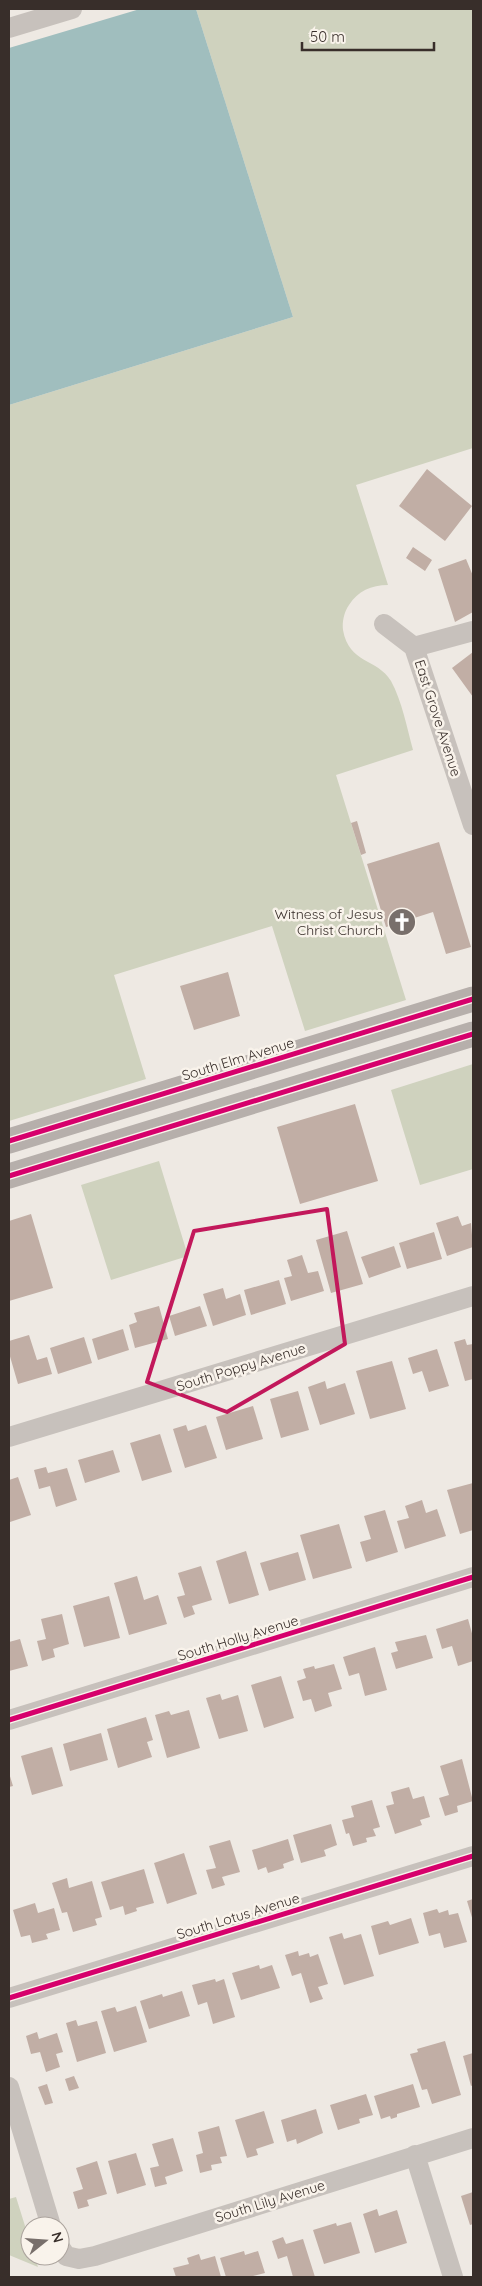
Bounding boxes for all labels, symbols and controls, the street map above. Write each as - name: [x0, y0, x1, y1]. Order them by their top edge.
- scale bar: [302, 20, 434, 52]
- text: 50 m: [310, 27, 345, 46]
- street label: East Grove Avenue: [411, 657, 465, 779]
- place label: Witness of Jesus Christ Church: [274, 905, 383, 939]
- church icon: Witness of Jesus Christ Church: [387, 907, 417, 937]
- street label: South Elm Avenue: [180, 1033, 296, 1085]
- street label: South Poppy Avenue: [174, 1339, 308, 1395]
- street label: South Holly Avenue: [175, 1611, 301, 1665]
- street label: South Lotus Avenue: [174, 1889, 302, 1943]
- street label: South Lily Avenue: [213, 2176, 327, 2226]
- north arrow: [20, 2216, 70, 2266]
- text: N: [47, 2230, 68, 2245]

